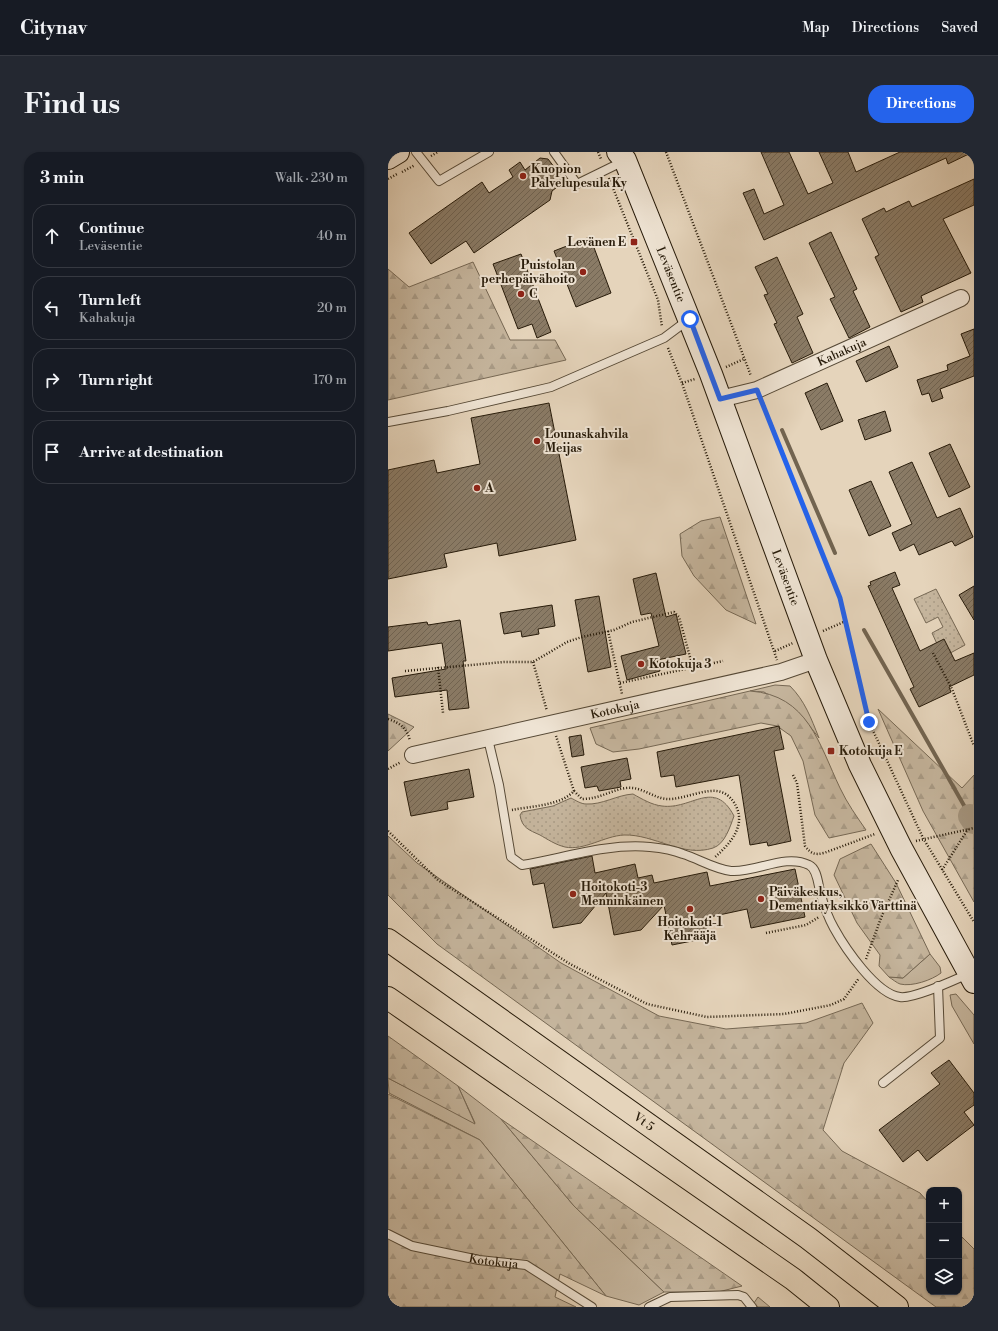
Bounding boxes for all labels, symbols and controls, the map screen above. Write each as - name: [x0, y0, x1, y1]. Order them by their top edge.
- text: Citynav: [20, 16, 87, 40]
- text: Map: [802, 19, 830, 37]
- text: Directions: [852, 19, 919, 37]
- text: Saved: [941, 19, 978, 37]
- button: Directions: [868, 85, 974, 123]
- text: Find us: [24, 87, 120, 122]
- place label: Kuopion Palvelupesula Ky: [531, 162, 628, 191]
- text: 3 min: [40, 167, 84, 189]
- text: Walk · 230 m: [275, 170, 348, 186]
- marker: Kuopion Palvelupesula Ky: [518, 171, 528, 181]
- text: Continue: [79, 219, 144, 238]
- icon: ahead: [41, 225, 63, 247]
- text: 40 m: [317, 228, 347, 244]
- place label: Levänen E: [567, 235, 626, 250]
- marker: Levänen E: [629, 237, 639, 247]
- text: Leväsentie: [79, 238, 143, 254]
- street label: Leväsentie: [653, 245, 688, 305]
- place label: Puistolan perhepäivähoito: [481, 258, 576, 287]
- marker: Puistolan perhepäivähoito: [578, 267, 588, 277]
- place label: C: [529, 287, 538, 302]
- marker: C: [516, 289, 526, 299]
- text: Turn left: [79, 291, 141, 310]
- icon: left: [41, 297, 63, 319]
- text: 20 m: [317, 300, 347, 316]
- text: Kahakuja: [79, 310, 135, 326]
- route start: [681, 310, 699, 328]
- street label: Kahakuja: [815, 334, 870, 370]
- icon: right: [41, 369, 63, 391]
- text: Turn right: [79, 371, 153, 390]
- text: 170 m: [313, 372, 347, 388]
- place label: Lounaskahvila Meijas: [545, 427, 629, 456]
- marker: Lounaskahvila Meijas: [532, 436, 542, 446]
- icon: arrive: [41, 441, 63, 463]
- text: Arrive at destination: [79, 443, 223, 462]
- place label: A: [484, 481, 494, 496]
- marker: A: [472, 483, 482, 493]
- street label: Leväsentie: [768, 547, 802, 608]
- place label: Kotokuja 3: [649, 657, 711, 672]
- marker: Kotokuja 3: [636, 659, 646, 669]
- street label: Kotokuja: [589, 697, 642, 723]
- route end: [860, 713, 878, 731]
- place label: Kotokuja E: [839, 744, 903, 759]
- marker: Kotokuja E: [826, 746, 836, 756]
- place label: Hoitokoti-3 Menninkäinen: [581, 880, 664, 909]
- place label: Päiväkeskus, Dementiayksikkö Värttinä: [769, 885, 917, 914]
- marker: Hoitokoti-3 Menninkäinen: [568, 889, 578, 899]
- marker: Päiväkeskus, Dementiayksikkö Värttinä: [756, 894, 766, 904]
- marker: Hoitokoti-1 Kehrääjä: [685, 904, 695, 914]
- place label: Hoitokoti-1 Kehrääjä: [657, 915, 723, 944]
- street label: Vt 5: [630, 1109, 657, 1135]
- map controls: [926, 1187, 962, 1295]
- button: +: [926, 1187, 962, 1223]
- button: −: [926, 1223, 962, 1259]
- street label: Kotokuja: [467, 1251, 520, 1272]
- button: layers: [926, 1259, 962, 1295]

